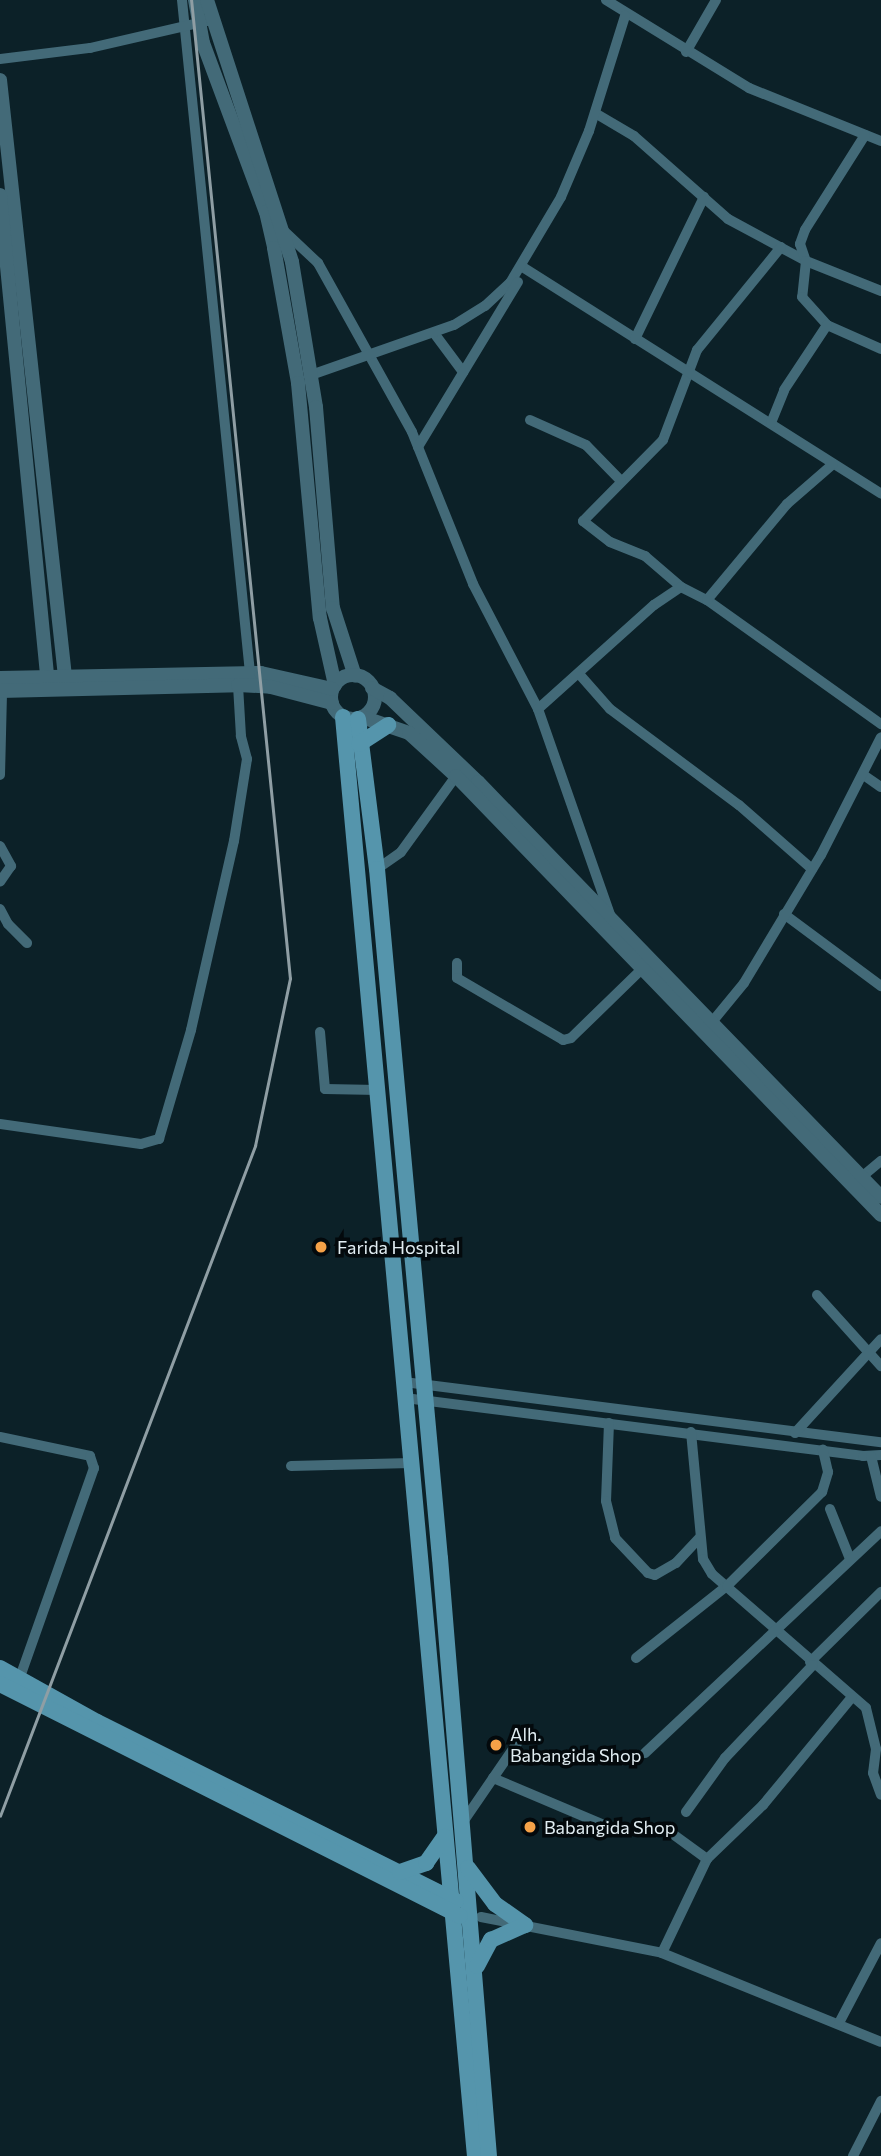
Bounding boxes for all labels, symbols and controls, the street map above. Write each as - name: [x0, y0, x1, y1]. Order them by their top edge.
- place label: Farida Hospital: [337, 1236, 460, 1258]
- marker: Farida Hospital: [311, 1237, 331, 1257]
- place label: Alh. Babangida Shop: [510, 1724, 641, 1766]
- marker: Alh. Babangida Shop: [488, 1737, 504, 1753]
- place label: Babangida Shop: [544, 1816, 675, 1838]
- marker: Babangida Shop: [522, 1819, 538, 1835]

